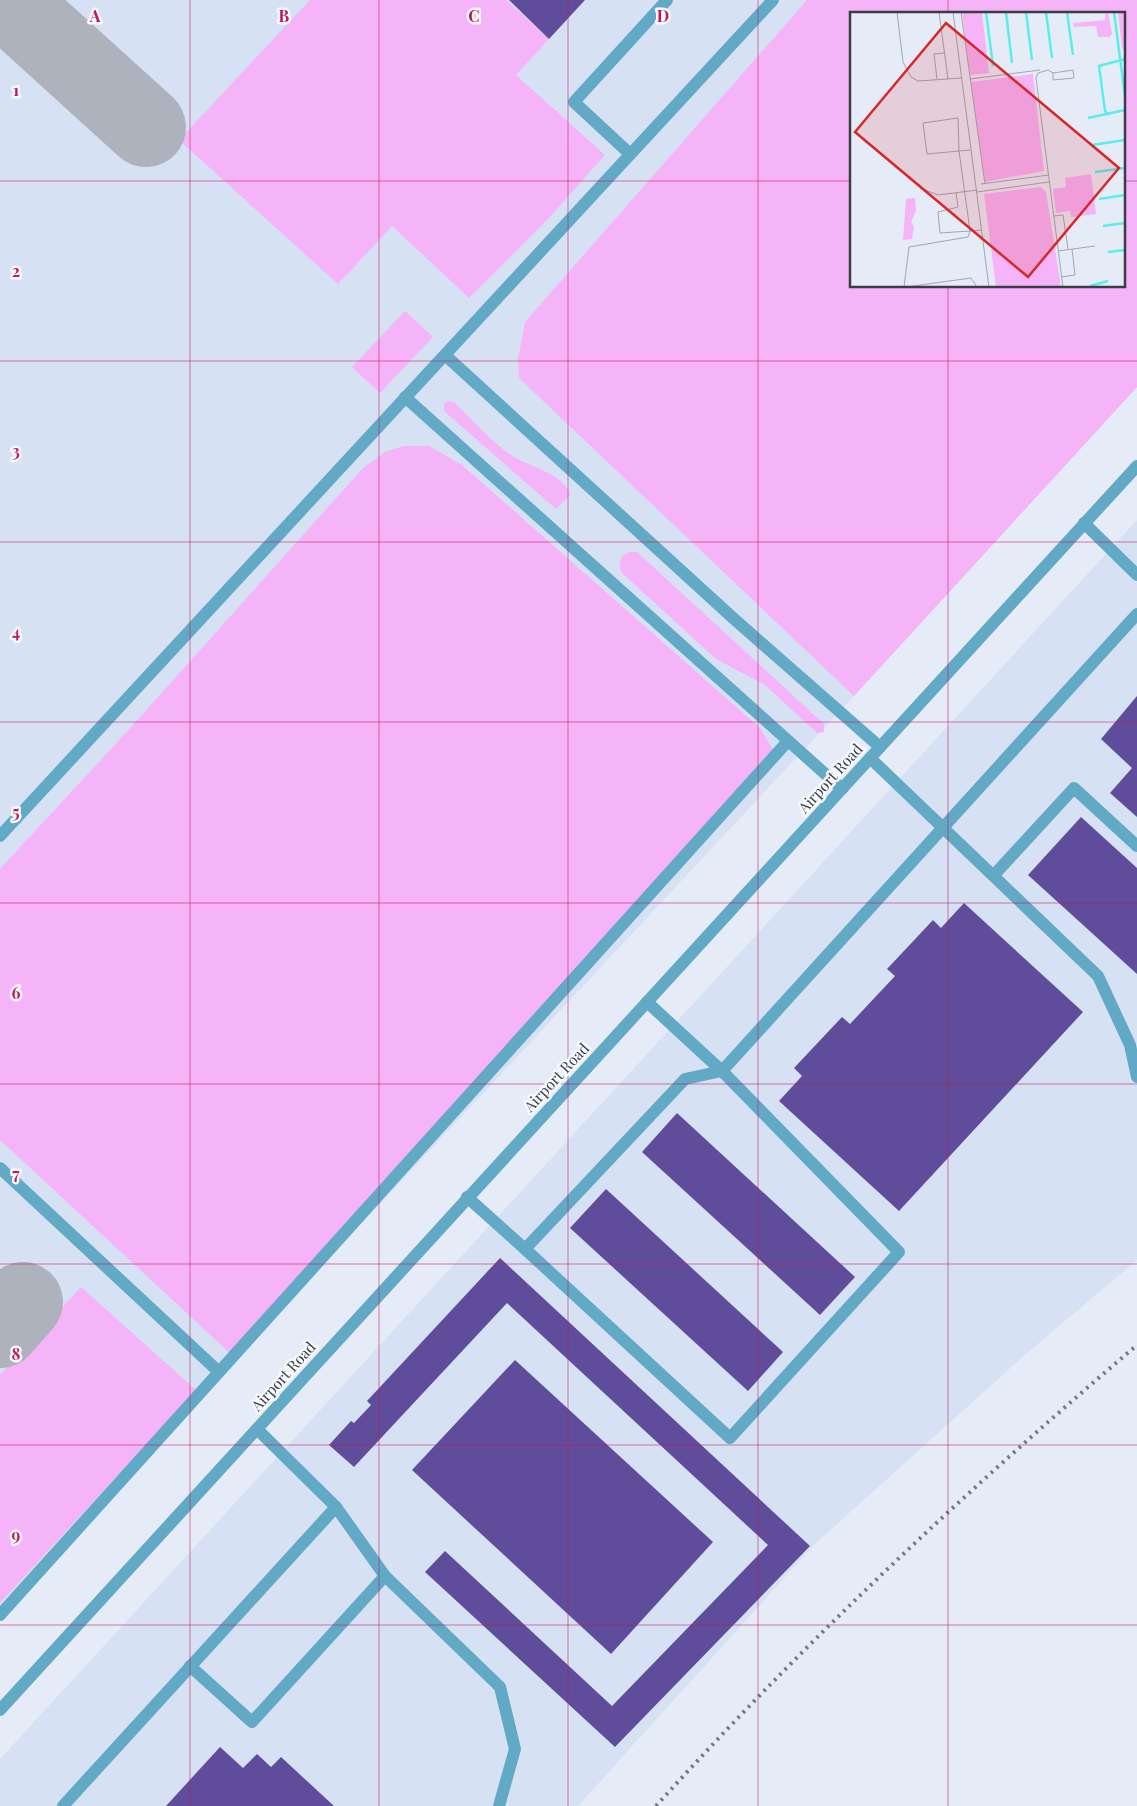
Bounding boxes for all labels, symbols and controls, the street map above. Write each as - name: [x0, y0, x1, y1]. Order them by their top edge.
- text: A: [89, 5, 101, 26]
- text: B: [279, 5, 290, 26]
- text: C: [468, 5, 480, 26]
- text: D: [657, 5, 669, 26]
- inset map: [850, 12, 1124, 288]
- text: 1: [13, 79, 19, 100]
- text: 2: [12, 260, 20, 281]
- text: 3: [12, 440, 20, 461]
- text: 4: [12, 621, 20, 642]
- street label: Airport Road: [793, 739, 867, 818]
- text: 5: [12, 801, 20, 822]
- text: 6: [12, 982, 21, 1003]
- street label: Airport Road: [518, 1038, 593, 1116]
- text: 7: [12, 1163, 20, 1184]
- street label: Airport Road: [246, 1337, 320, 1416]
- text: 8: [12, 1343, 21, 1364]
- text: 9: [12, 1524, 21, 1545]

